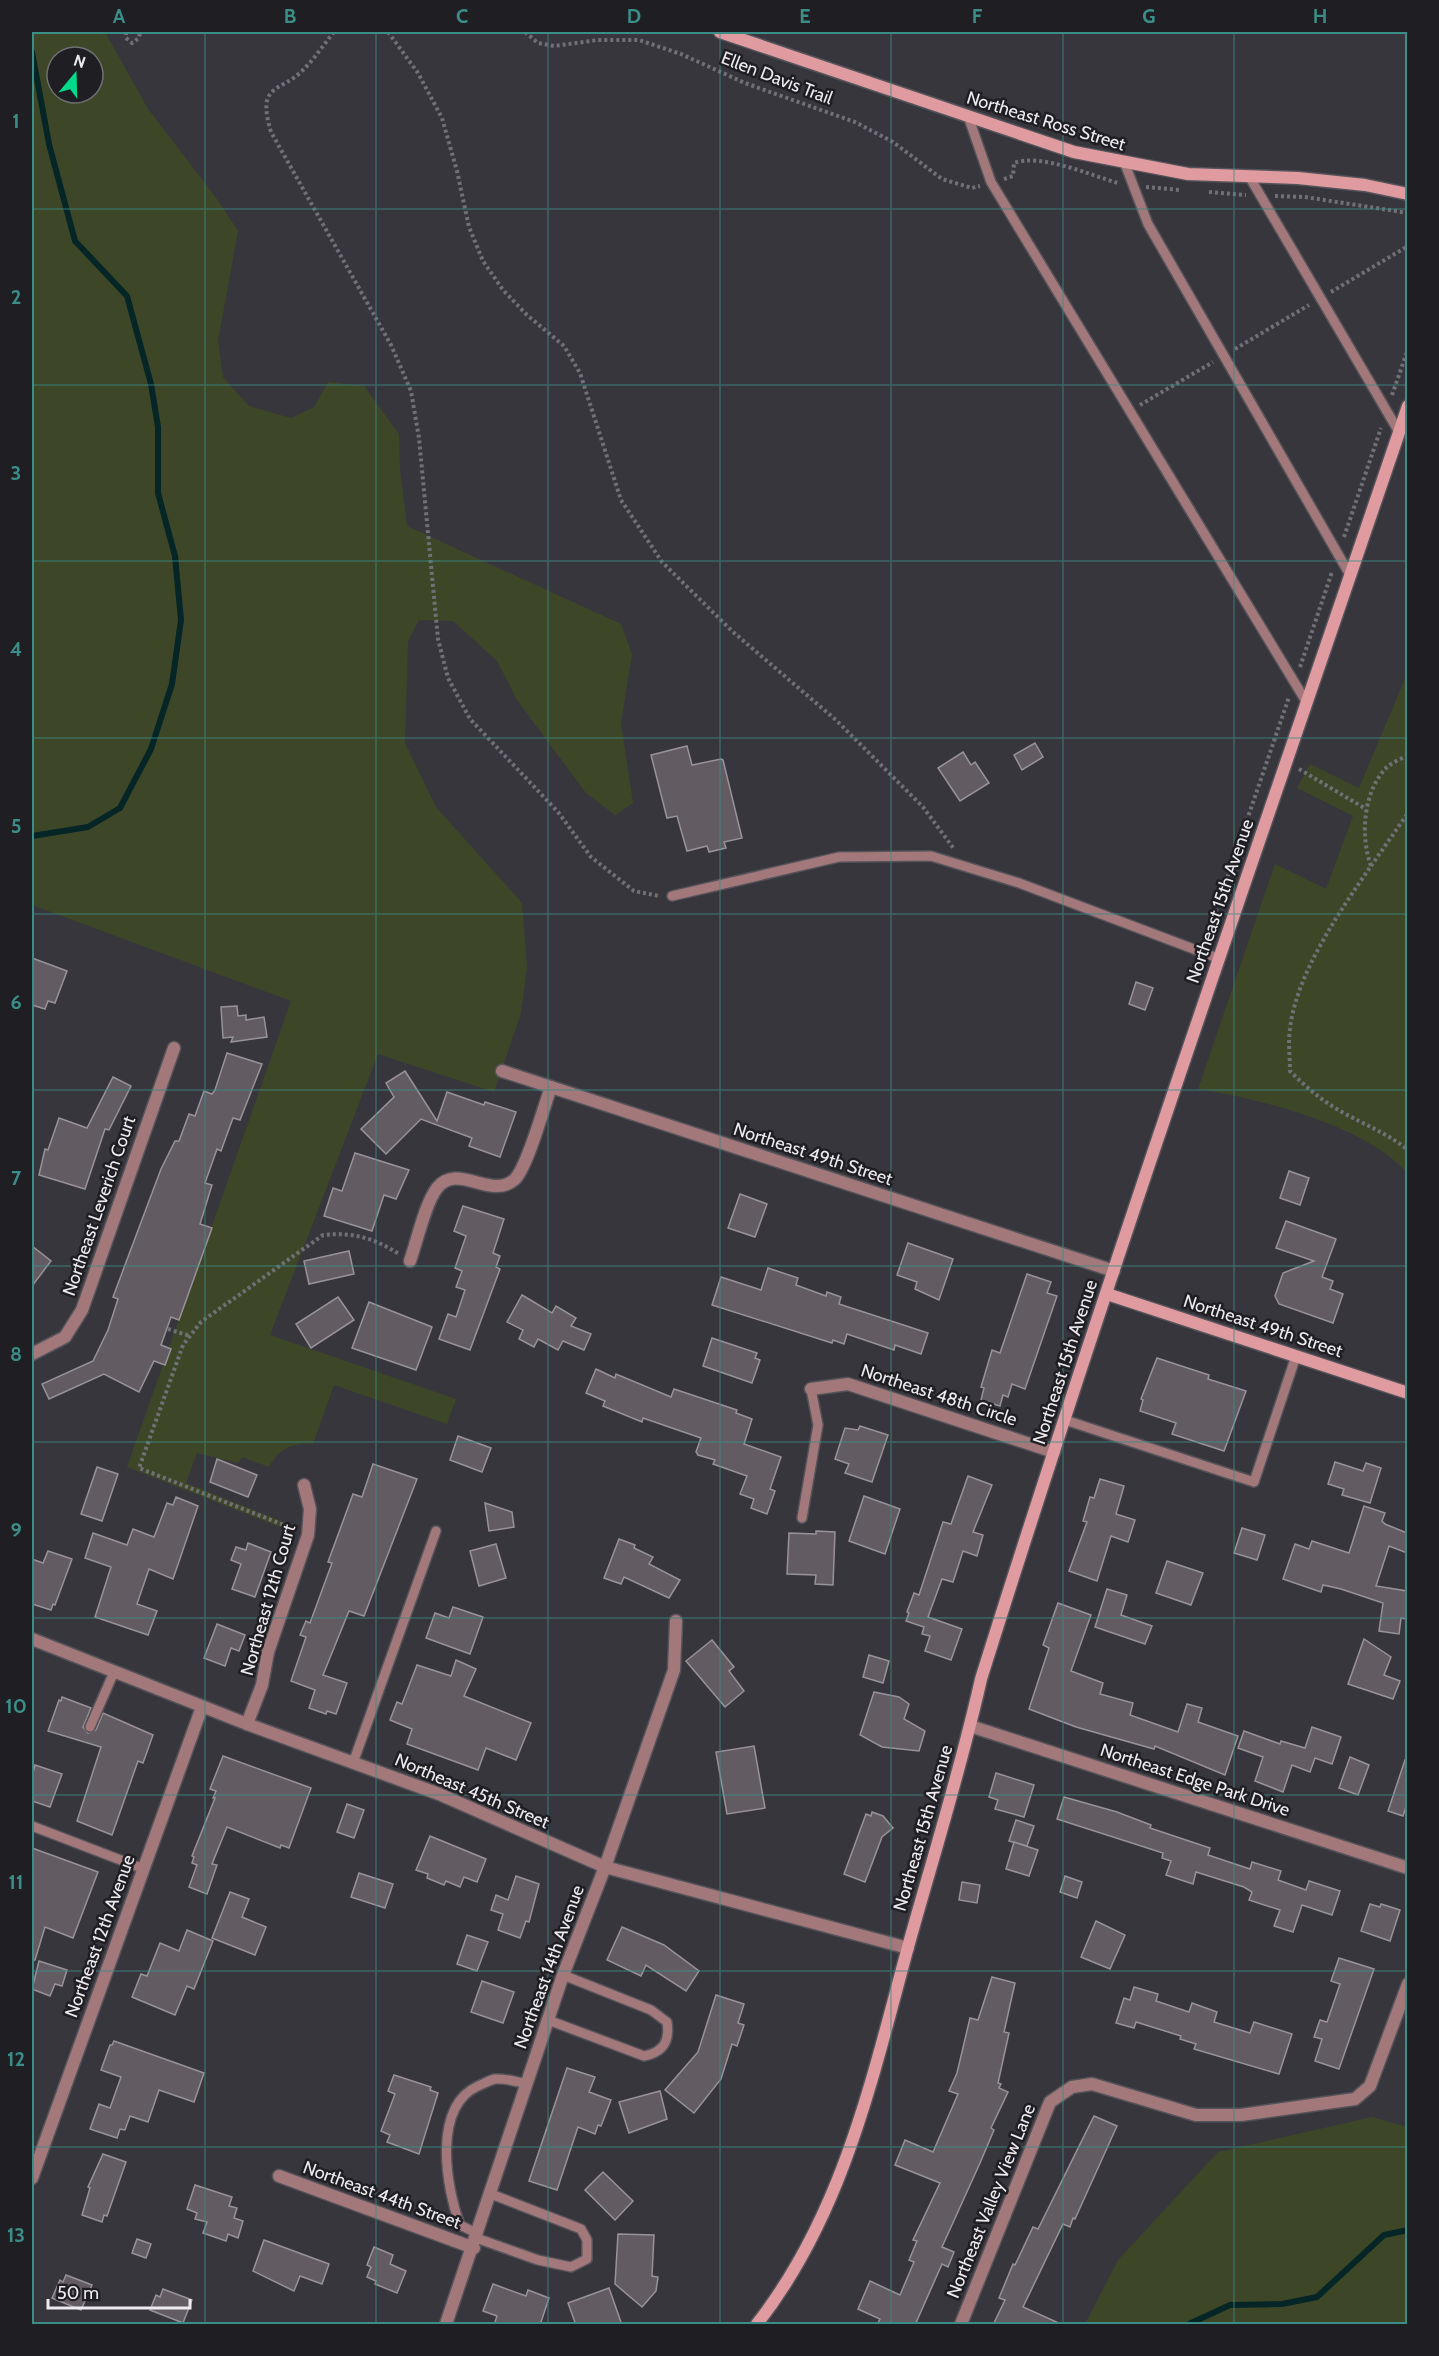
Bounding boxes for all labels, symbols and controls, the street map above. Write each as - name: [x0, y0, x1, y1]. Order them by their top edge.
- text: A: [113, 4, 126, 28]
- text: B: [284, 4, 296, 28]
- text: C: [456, 4, 468, 28]
- text: D: [627, 4, 641, 28]
- text: E: [799, 4, 811, 28]
- text: F: [972, 4, 983, 28]
- text: G: [1142, 4, 1156, 28]
- text: H: [1313, 4, 1327, 28]
- north arrow: [45, 45, 105, 105]
- street label: Ellen Davis Trail: [718, 47, 836, 110]
- text: N: [71, 50, 88, 72]
- street label: Northeast Ross Street: [964, 86, 1128, 156]
- text: 1: [12, 109, 20, 133]
- text: 2: [11, 285, 21, 309]
- text: 3: [11, 461, 21, 485]
- text: 4: [10, 637, 22, 661]
- text: 5: [11, 814, 21, 838]
- street label: Northeast 15th Avenue: [1182, 816, 1258, 986]
- text: 6: [10, 990, 22, 1014]
- street label: Northeast Leverich Court: [58, 1113, 140, 1299]
- street label: Northeast 49th Street: [731, 1118, 895, 1190]
- text: 7: [11, 1166, 22, 1190]
- street label: Northeast 15th Avenue: [1028, 1277, 1102, 1447]
- street label: Northeast 49th Street: [1181, 1290, 1345, 1362]
- text: 8: [10, 1342, 22, 1366]
- street label: Northeast 48th Circle: [858, 1359, 1020, 1431]
- text: 9: [10, 1518, 22, 1542]
- street label: Northeast 12th Court: [236, 1522, 300, 1678]
- text: 10: [5, 1694, 27, 1718]
- street label: Northeast Edge Park Drive: [1097, 1739, 1293, 1821]
- street label: Northeast 15th Avenue: [889, 1742, 957, 1914]
- street label: Northeast 45th Street: [392, 1749, 552, 1833]
- street label: Northeast 12th Avenue: [60, 1852, 140, 2020]
- text: 11: [9, 1870, 23, 1894]
- street label: Northeast 14th Avenue: [509, 1882, 589, 2052]
- text: 12: [7, 2047, 25, 2071]
- street label: Northeast Valley View Lane: [942, 2101, 1040, 2301]
- street label: Northeast 44th Street: [300, 2156, 464, 2234]
- text: 13: [7, 2223, 25, 2247]
- scale bar: [48, 2272, 190, 2310]
- text: 50 m: [57, 2282, 99, 2304]

